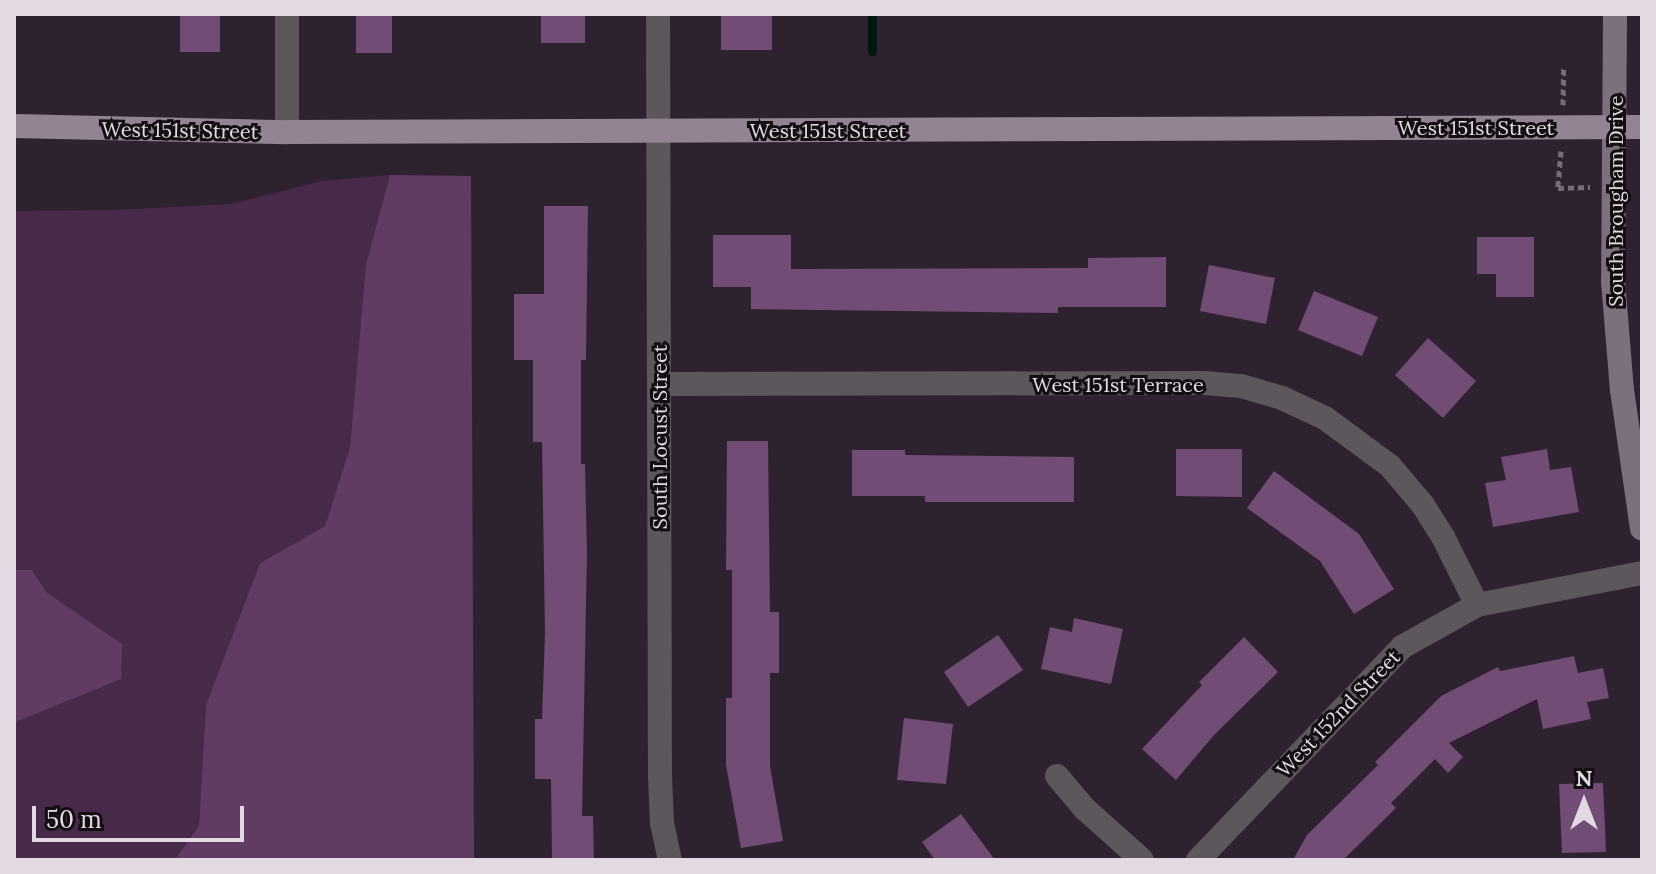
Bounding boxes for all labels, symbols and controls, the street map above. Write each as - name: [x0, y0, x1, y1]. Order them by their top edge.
- street label: South Brougham Drive: [1603, 95, 1627, 307]
- street label: West 151st Street: [1398, 115, 1554, 139]
- street label: West 151st Street: [101, 117, 259, 143]
- street label: West 151st Street: [750, 118, 906, 142]
- street label: South Locust Street: [647, 345, 671, 529]
- street label: West 151st Terrace: [1032, 372, 1204, 396]
- street label: West 152nd Street: [1271, 645, 1405, 781]
- north arrow: [1544, 762, 1624, 842]
- text: N: [1575, 764, 1593, 792]
- scale bar: [36, 790, 248, 840]
- text: 50 m: [46, 804, 102, 835]

